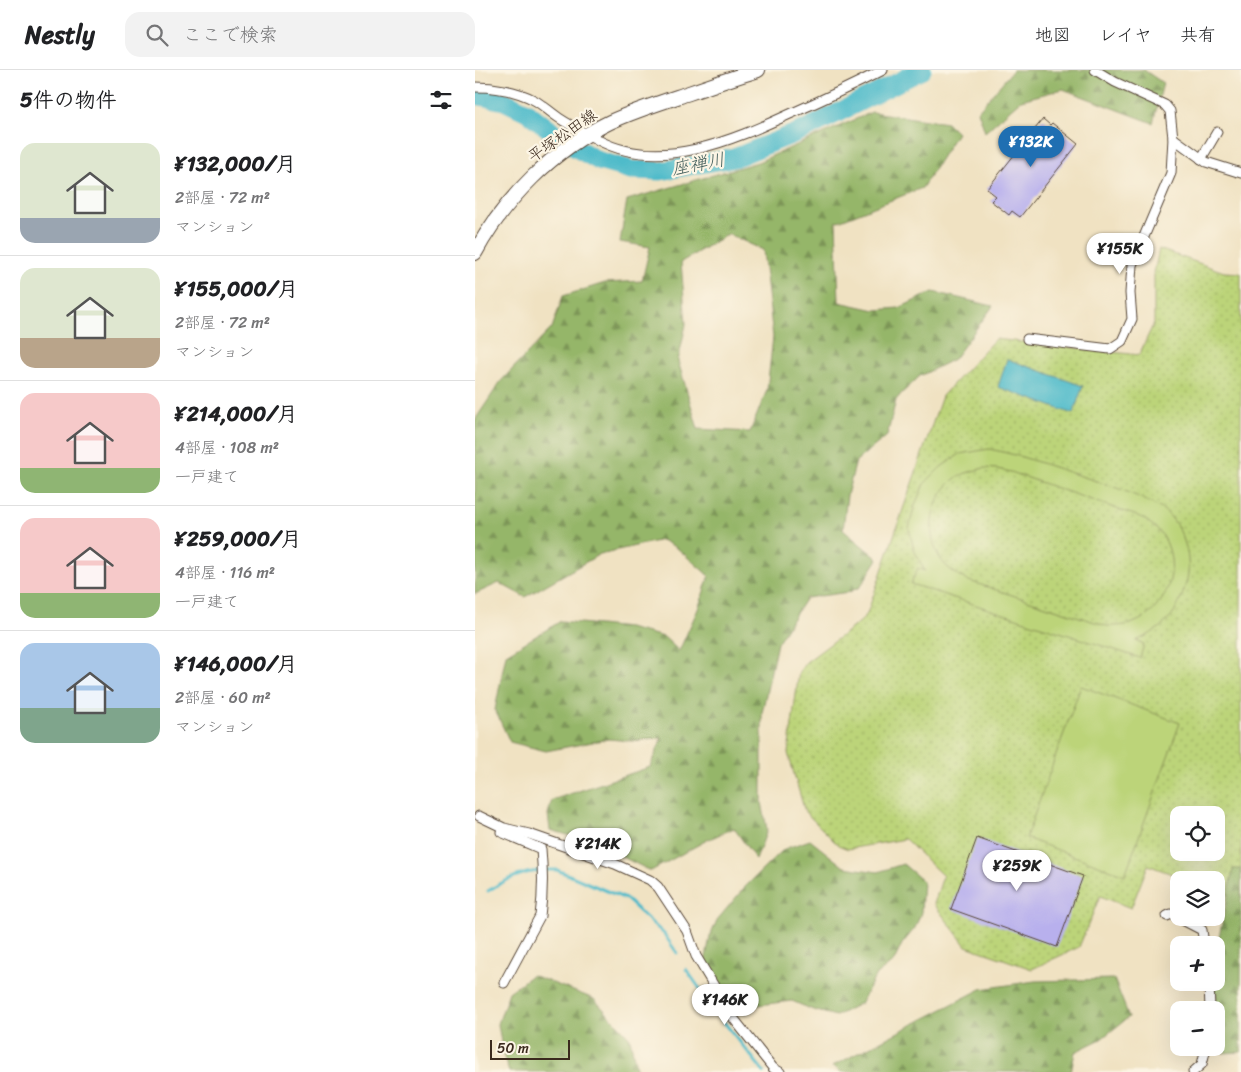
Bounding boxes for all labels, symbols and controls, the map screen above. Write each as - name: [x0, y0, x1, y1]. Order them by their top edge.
- search box: [125, 12, 475, 57]
- text: Nestly: [25, 14, 95, 56]
- text: ここで検索: [183, 18, 278, 51]
- text: 地図: [1035, 19, 1071, 51]
- text: レイヤ: [1099, 19, 1152, 51]
- text: 共有: [1180, 19, 1216, 51]
- icon: search: [143, 21, 171, 49]
- text: 5件の物件: [20, 81, 117, 119]
- icon: filters: [427, 86, 455, 114]
- street label: 平塚松田線: [521, 101, 603, 170]
- pin: ¥132K: [996, 126, 1066, 168]
- text: ¥132K: [1009, 127, 1053, 156]
- water label: 座禅川: [668, 143, 728, 185]
- text: ¥132,000/月: [175, 145, 296, 183]
- icon: home: [60, 163, 120, 223]
- text: 2部屋 · 72 m²: [175, 183, 270, 212]
- text: マンション: [175, 212, 254, 241]
- pin: ¥155K: [1085, 232, 1155, 275]
- text: ¥155K: [1097, 234, 1143, 263]
- text: ¥155,000/月: [175, 270, 298, 308]
- icon: home: [60, 288, 120, 348]
- text: 2部屋 · 72 m²: [175, 308, 270, 337]
- text: マンション: [175, 337, 254, 366]
- text: ¥214,000/月: [175, 395, 298, 433]
- icon: home: [60, 413, 120, 473]
- text: 4部屋 · 108 m²: [175, 433, 279, 462]
- text: 一戸建て: [175, 462, 239, 491]
- text: ¥259,000/月: [175, 520, 301, 558]
- icon: home: [60, 538, 120, 598]
- text: 4部屋 · 116 m²: [175, 558, 275, 587]
- text: 一戸建て: [175, 587, 239, 616]
- text: ¥146,000/月: [175, 645, 298, 683]
- icon: home: [60, 663, 120, 723]
- text: 2部屋 · 60 m²: [175, 683, 271, 712]
- text: マンション: [175, 712, 254, 741]
- map controls: [1170, 806, 1225, 1056]
- button: locate: [1170, 806, 1225, 861]
- pin: ¥214K: [563, 828, 633, 870]
- text: ¥214K: [576, 829, 620, 858]
- pin: ¥259K: [982, 850, 1052, 892]
- text: ¥259K: [993, 851, 1041, 880]
- button: layers: [1170, 871, 1225, 926]
- button: +: [1170, 936, 1225, 991]
- pin: ¥146K: [690, 984, 760, 1026]
- text: ¥146K: [703, 985, 747, 1014]
- button: −: [1170, 1001, 1225, 1056]
- text: 50 m: [497, 1036, 529, 1061]
- scale bar: [490, 1037, 570, 1060]

